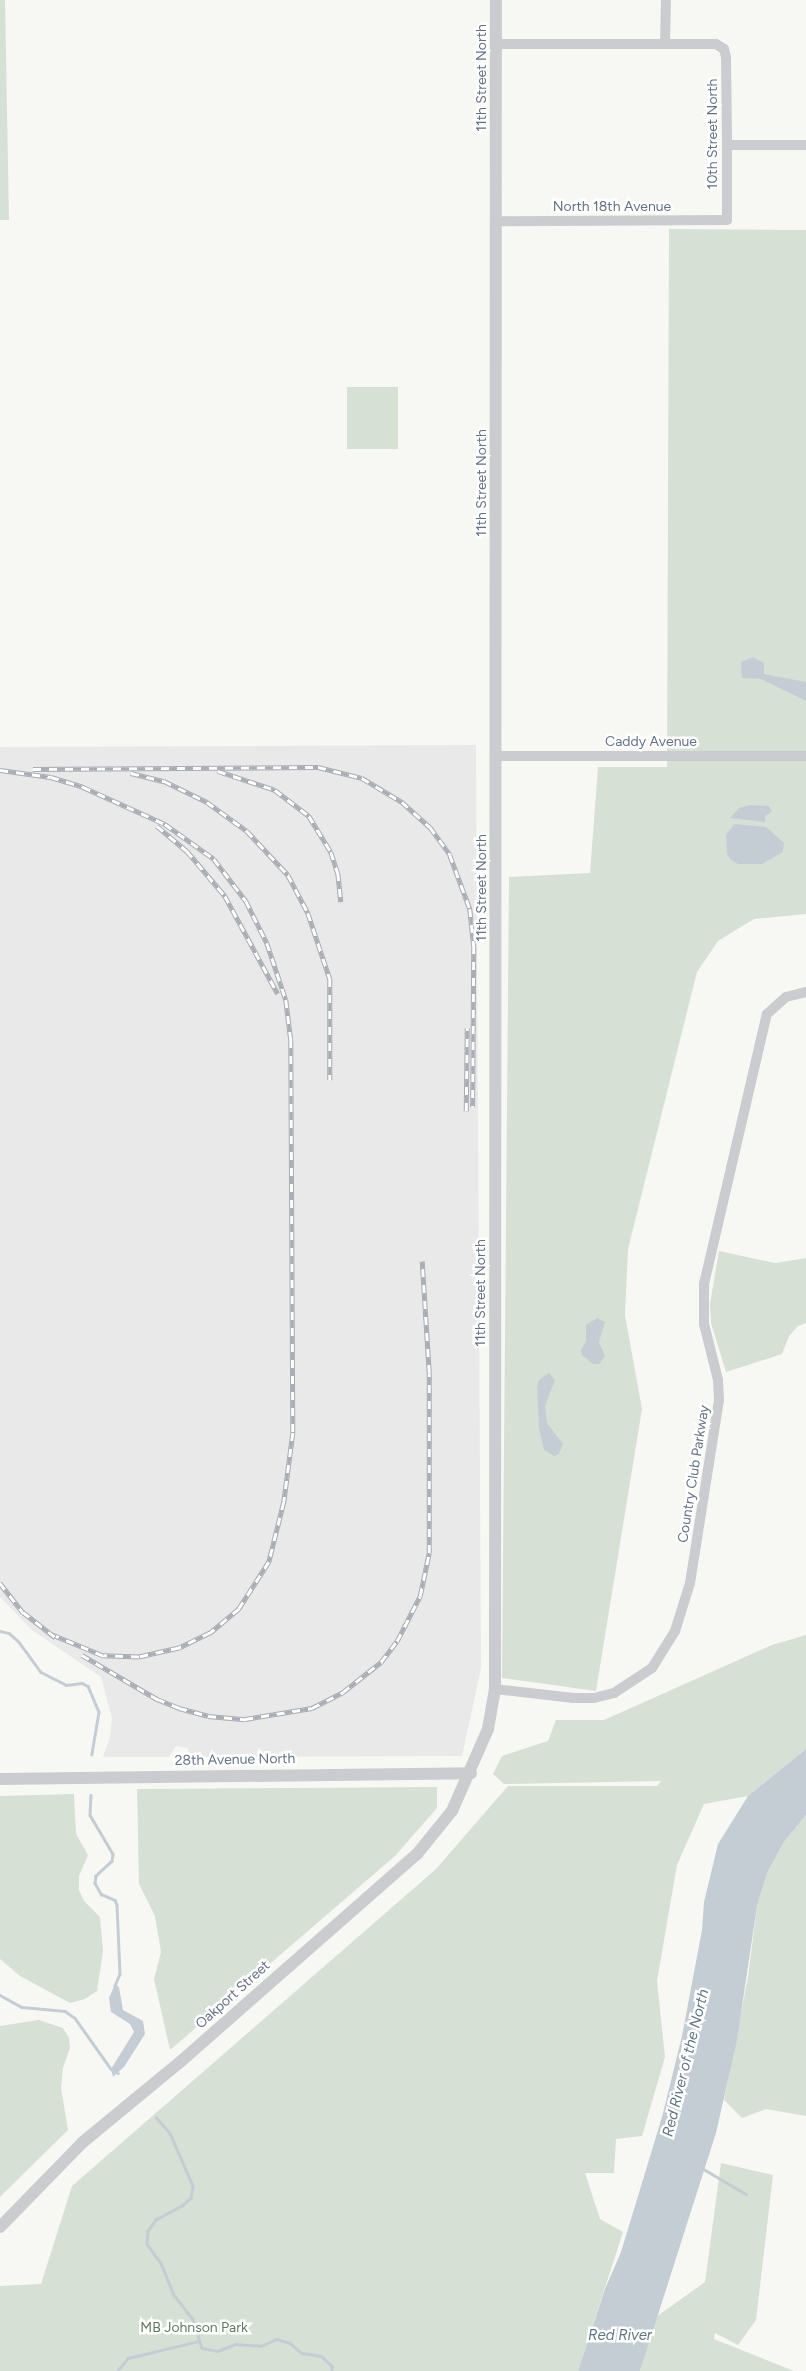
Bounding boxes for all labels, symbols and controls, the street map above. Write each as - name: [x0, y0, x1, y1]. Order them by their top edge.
- street label: 11th Street North: [474, 24, 490, 132]
- street label: 10th Street North: [705, 79, 721, 189]
- street label: North 18th Avenue: [553, 199, 671, 215]
- street label: 11th Street North: [474, 429, 490, 537]
- street label: Caddy Avenue: [605, 734, 697, 750]
- street label: 11th Street North: [474, 834, 490, 942]
- street label: 11th Street North: [473, 1239, 489, 1347]
- street label: Country Club Parkway: [675, 1404, 713, 1544]
- street label: 28th Avenue North: [175, 1751, 295, 1769]
- street label: Oakport Street: [192, 1957, 274, 2033]
- water label: Red River of the North: [659, 1987, 713, 2139]
- park label: MB Johnson Park: [140, 2320, 248, 2336]
- water label: Red River: [588, 2327, 652, 2345]

